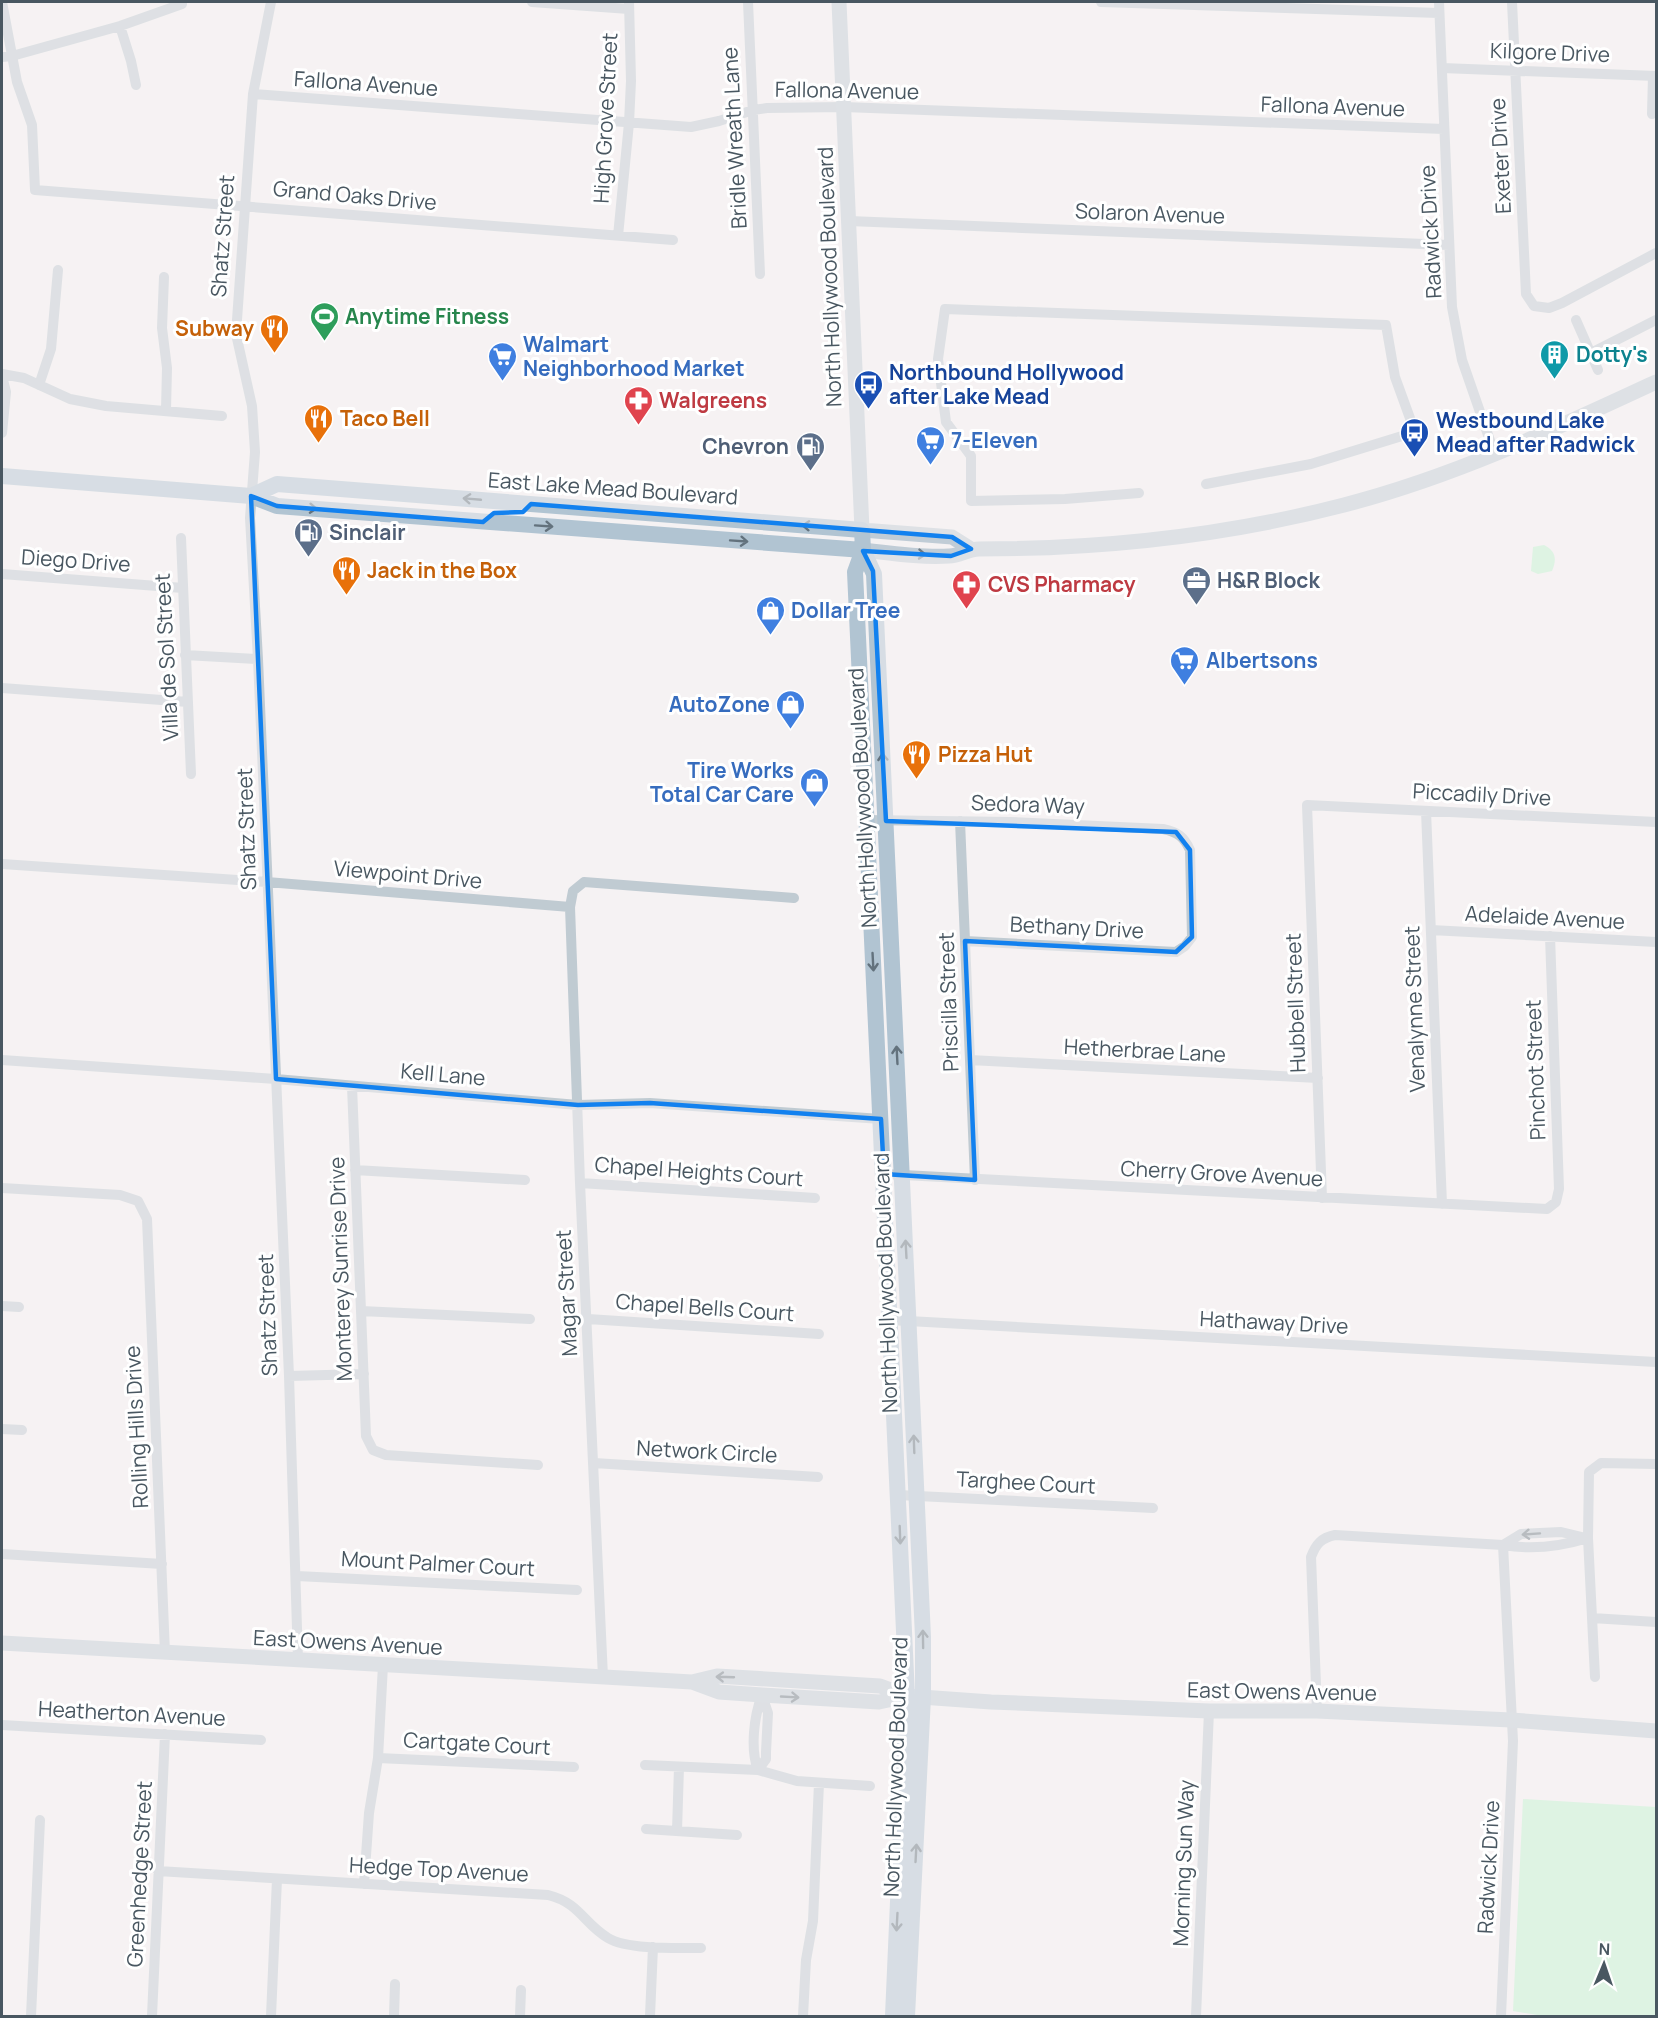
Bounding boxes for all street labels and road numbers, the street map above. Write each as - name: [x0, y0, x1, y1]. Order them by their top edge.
- street label: High Grove Street: [587, 32, 623, 204]
- street label: Kilgore Drive: [1490, 36, 1610, 68]
- street label: Bridle Wreath Lane: [715, 46, 753, 230]
- street label: Fallona Avenue: [293, 64, 439, 102]
- street label: Fallona Avenue: [775, 75, 919, 105]
- street label: Fallona Avenue: [1260, 89, 1406, 123]
- street label: Exeter Drive: [1483, 97, 1517, 215]
- street label: North Hollywood Boulevard: [810, 146, 848, 408]
- street label: Radwick Drive: [1413, 164, 1447, 300]
- street label: Shatz Street: [204, 174, 240, 298]
- street label: Grand Oaks Drive: [272, 174, 438, 216]
- street label: Solaron Avenue: [1074, 196, 1226, 230]
- street label: East Lake Mead Boulevard: [487, 465, 739, 511]
- street label: Diego Drive: [20, 542, 132, 578]
- street label: Villa de Sol Street: [148, 572, 184, 742]
- street label: North Hollywood Boulevard: [841, 667, 883, 929]
- street label: Shatz Street: [230, 767, 262, 891]
- street label: Piccadily Drive: [1412, 776, 1552, 812]
- street label: Sedora Way: [971, 788, 1085, 820]
- street label: Viewpoint Drive: [333, 854, 483, 894]
- street label: Adelaide Avenue: [1464, 899, 1626, 935]
- street label: Bethany Drive: [1009, 910, 1145, 944]
- street label: Venalynne Street: [1397, 925, 1431, 1093]
- street label: Priscilla Street: [932, 932, 964, 1072]
- street label: Hubbell Street: [1279, 933, 1311, 1073]
- street label: Pinchot Street: [1519, 999, 1551, 1141]
- street label: Hetherbrae Lane: [1063, 1032, 1227, 1068]
- street label: Kell Lane: [399, 1056, 487, 1092]
- street label: Chapel Heights Court: [594, 1150, 804, 1192]
- street label: North Hollywood Boulevard: [866, 1152, 904, 1414]
- street label: Cherry Grove Avenue: [1120, 1154, 1324, 1192]
- street label: Monterey Sunrise Drive: [322, 1156, 358, 1382]
- street label: Magar Street: [549, 1229, 583, 1357]
- street label: Shatz Street: [251, 1253, 283, 1377]
- street label: Chapel Bells Court: [615, 1287, 795, 1327]
- street label: Hathaway Drive: [1199, 1304, 1349, 1340]
- street label: Rolling Hills Drive: [118, 1345, 154, 1509]
- street label: Network Circle: [636, 1433, 778, 1469]
- street label: Targhee Court: [956, 1464, 1096, 1500]
- street label: Mount Palmer Court: [340, 1544, 536, 1582]
- street label: East Owens Avenue: [253, 1623, 443, 1661]
- street label: North Hollywood Boulevard: [876, 1636, 914, 1898]
- street label: East Owens Avenue: [1187, 1675, 1377, 1707]
- street label: Heatherton Avenue: [37, 1694, 227, 1732]
- street label: Cartgate Court: [403, 1725, 551, 1761]
- street label: Morning Sun Way: [1166, 1779, 1200, 1947]
- street label: Greenhedge Street: [120, 1780, 158, 1968]
- street label: Radwick Drive: [1471, 1799, 1505, 1935]
- street label: Hedge Top Avenue: [348, 1850, 530, 1888]

